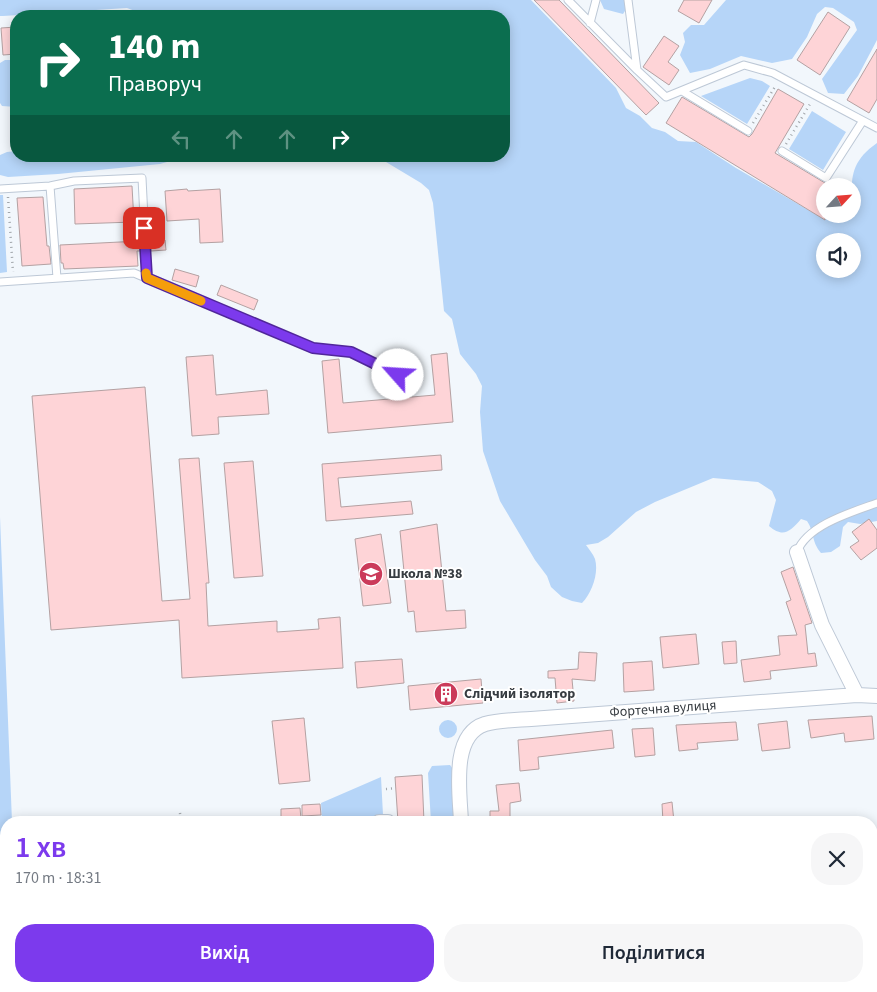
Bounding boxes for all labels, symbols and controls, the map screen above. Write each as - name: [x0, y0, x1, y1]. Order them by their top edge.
- text: 140 m: [108, 22, 200, 72]
- icon: right: [25, 30, 90, 95]
- text: Праворуч: [108, 68, 202, 100]
- icon: left: [167, 125, 195, 153]
- icon: ahead: [220, 125, 248, 153]
- icon: ahead: [273, 125, 301, 153]
- icon: right: [326, 125, 354, 153]
- north arrow: [816, 178, 861, 222]
- map controls: [816, 178, 861, 278]
- pin: [123, 207, 165, 249]
- icon: arrive: [130, 214, 158, 242]
- button: sound: [816, 233, 861, 278]
- position arrow: [371, 348, 423, 400]
- school or university icon: Школа №38: [358, 561, 384, 587]
- place label: Школа №38: [388, 564, 462, 584]
- building icon: Слідчий ізолятор: [433, 681, 459, 707]
- place label: Слідчий ізолятор: [464, 684, 575, 704]
- street label: Фортечна вулиця: [609, 695, 717, 723]
- text: 1 хв: [15, 826, 66, 869]
- button: close: [811, 833, 863, 885]
- text: 170 m · 18:31: [15, 867, 102, 889]
- button: Вихід: [15, 924, 434, 982]
- button: Поділитися: [444, 924, 863, 982]

